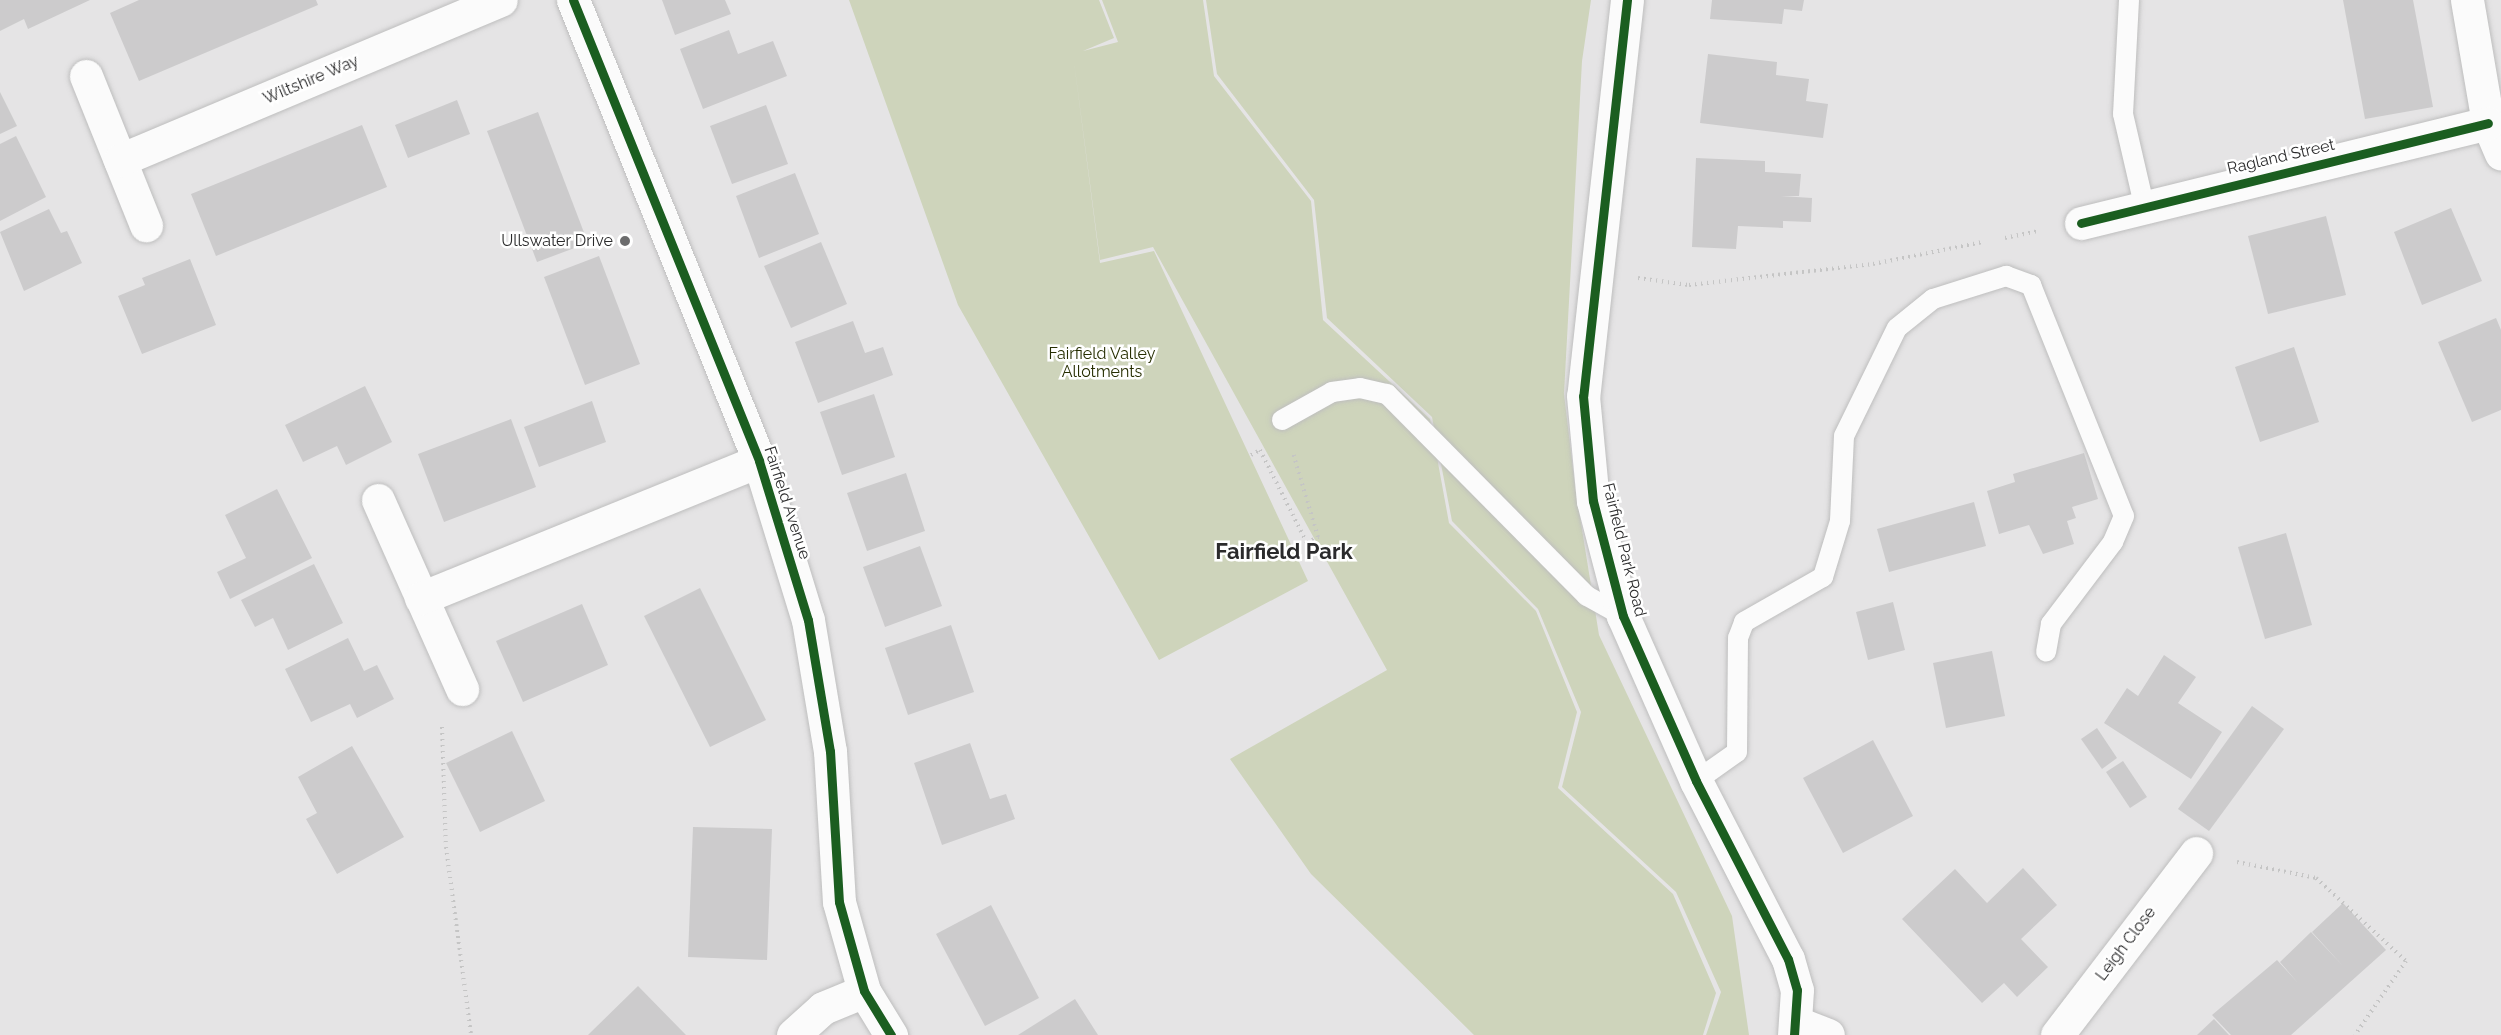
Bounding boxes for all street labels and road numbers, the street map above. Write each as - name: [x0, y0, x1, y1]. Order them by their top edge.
- street label: Wiltshire Way: [260, 51, 362, 109]
- street label: Ragland Street: [2225, 135, 2337, 179]
- street label: Fairfield Avenue: [760, 444, 814, 562]
- street label: Fairfield Park Road: [1598, 481, 1650, 619]
- street label: Leigh Close: [2092, 903, 2160, 985]

